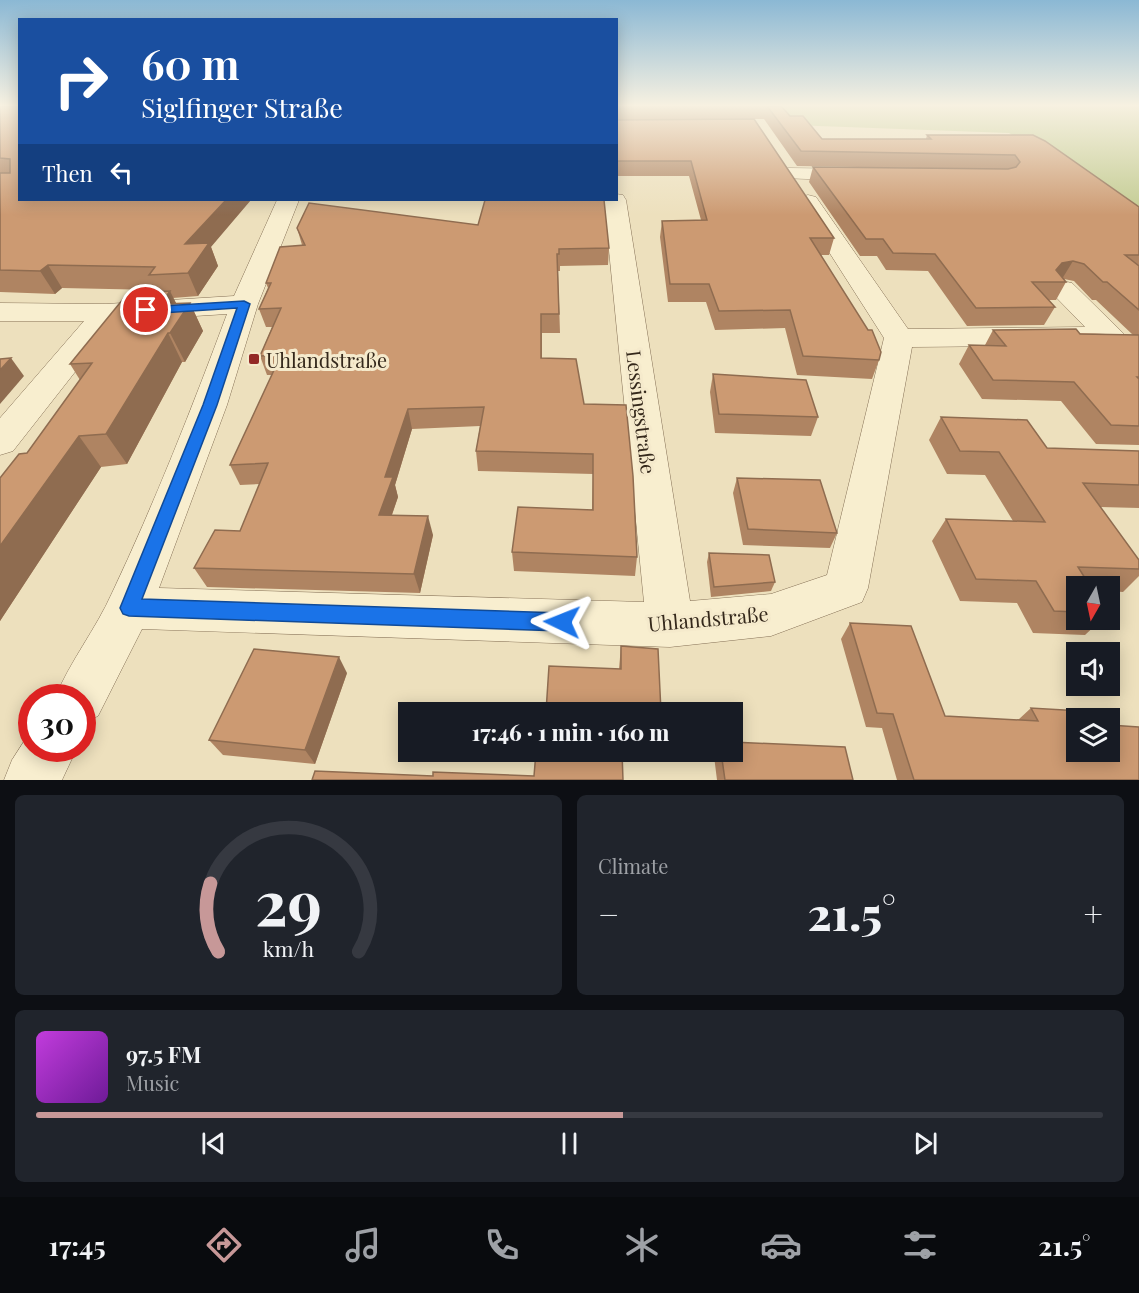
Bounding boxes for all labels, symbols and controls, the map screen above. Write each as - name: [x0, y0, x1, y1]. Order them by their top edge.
- text: 60 m: [141, 35, 239, 91]
- icon: right: [42, 42, 120, 120]
- text: Siglfinger Straße: [141, 89, 343, 125]
- icon: left: [105, 156, 138, 189]
- text: Then: [42, 158, 93, 188]
- pin: [120, 284, 171, 335]
- icon: arrive: [129, 293, 162, 326]
- place label: Uhlandstraße: [266, 346, 387, 373]
- street label: Lessingstraße: [621, 349, 663, 475]
- marker: Uhlandstraße: [247, 352, 261, 366]
- north arrow: [1066, 576, 1120, 630]
- map controls: [1066, 576, 1120, 762]
- position arrow: [530, 590, 594, 654]
- street label: Uhlandstraße: [647, 599, 769, 637]
- button: sound: [1066, 642, 1120, 696]
- speed limit sign: 30: [18, 684, 96, 762]
- button: layers: [1066, 708, 1120, 762]
- text: 17:46 · 1 min · 160 m: [472, 717, 669, 747]
- text: Climate: [598, 852, 668, 879]
- text: 29: [255, 858, 322, 942]
- text: 21.5°: [807, 882, 896, 942]
- text: −: [598, 891, 619, 935]
- text: +: [1084, 891, 1103, 935]
- text: km/h: [263, 934, 315, 962]
- text: 97.5 FM: [126, 1039, 201, 1069]
- text: Music: [126, 1069, 179, 1096]
- icon: previous: [197, 1127, 230, 1160]
- icon: pause: [553, 1127, 586, 1160]
- icon: next: [909, 1127, 942, 1160]
- icon: directions: [203, 1224, 245, 1266]
- icon: music: [342, 1224, 384, 1266]
- icon: phone: [481, 1224, 523, 1266]
- icon: climate: [621, 1224, 663, 1266]
- icon: car: [760, 1224, 802, 1266]
- icon: filters: [899, 1224, 941, 1266]
- text: 17:45: [49, 1227, 106, 1263]
- text: 21.5°: [1038, 1227, 1090, 1263]

